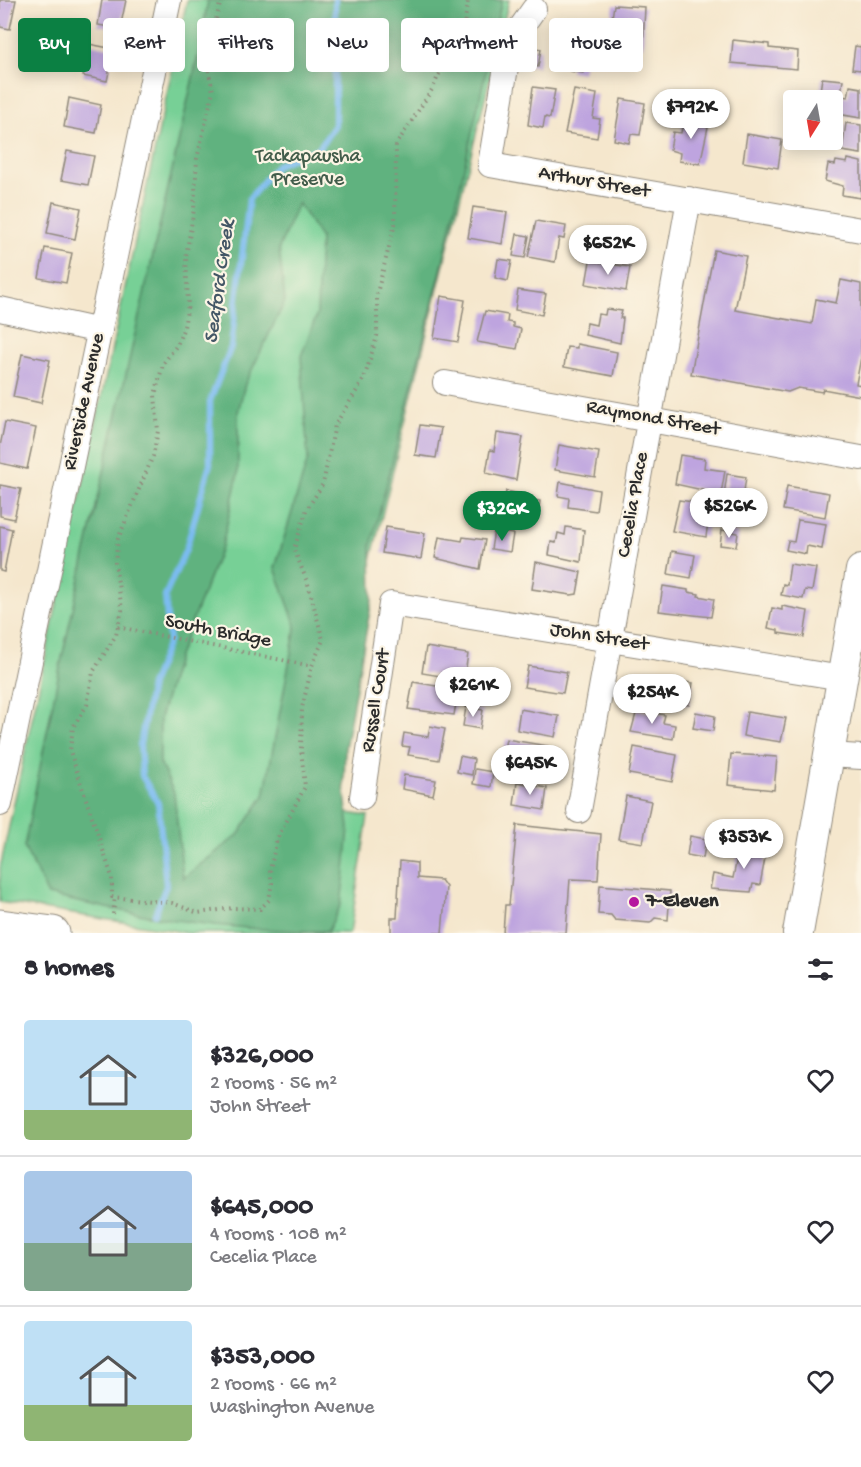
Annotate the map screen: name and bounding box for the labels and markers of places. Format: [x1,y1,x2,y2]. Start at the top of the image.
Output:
pin: $792K [649,89,733,140]
pin: $652K [566,225,650,276]
pin: $526K [687,488,771,539]
pin: $326K [460,491,544,542]
pin: $261K [431,667,515,718]
pin: $254K [610,674,694,725]
pin: $645K [488,745,572,796]
pin: $353K [702,819,786,870]
place label: 7-Eleven [645,891,719,914]
marker: 7-Eleven [627,895,641,909]

